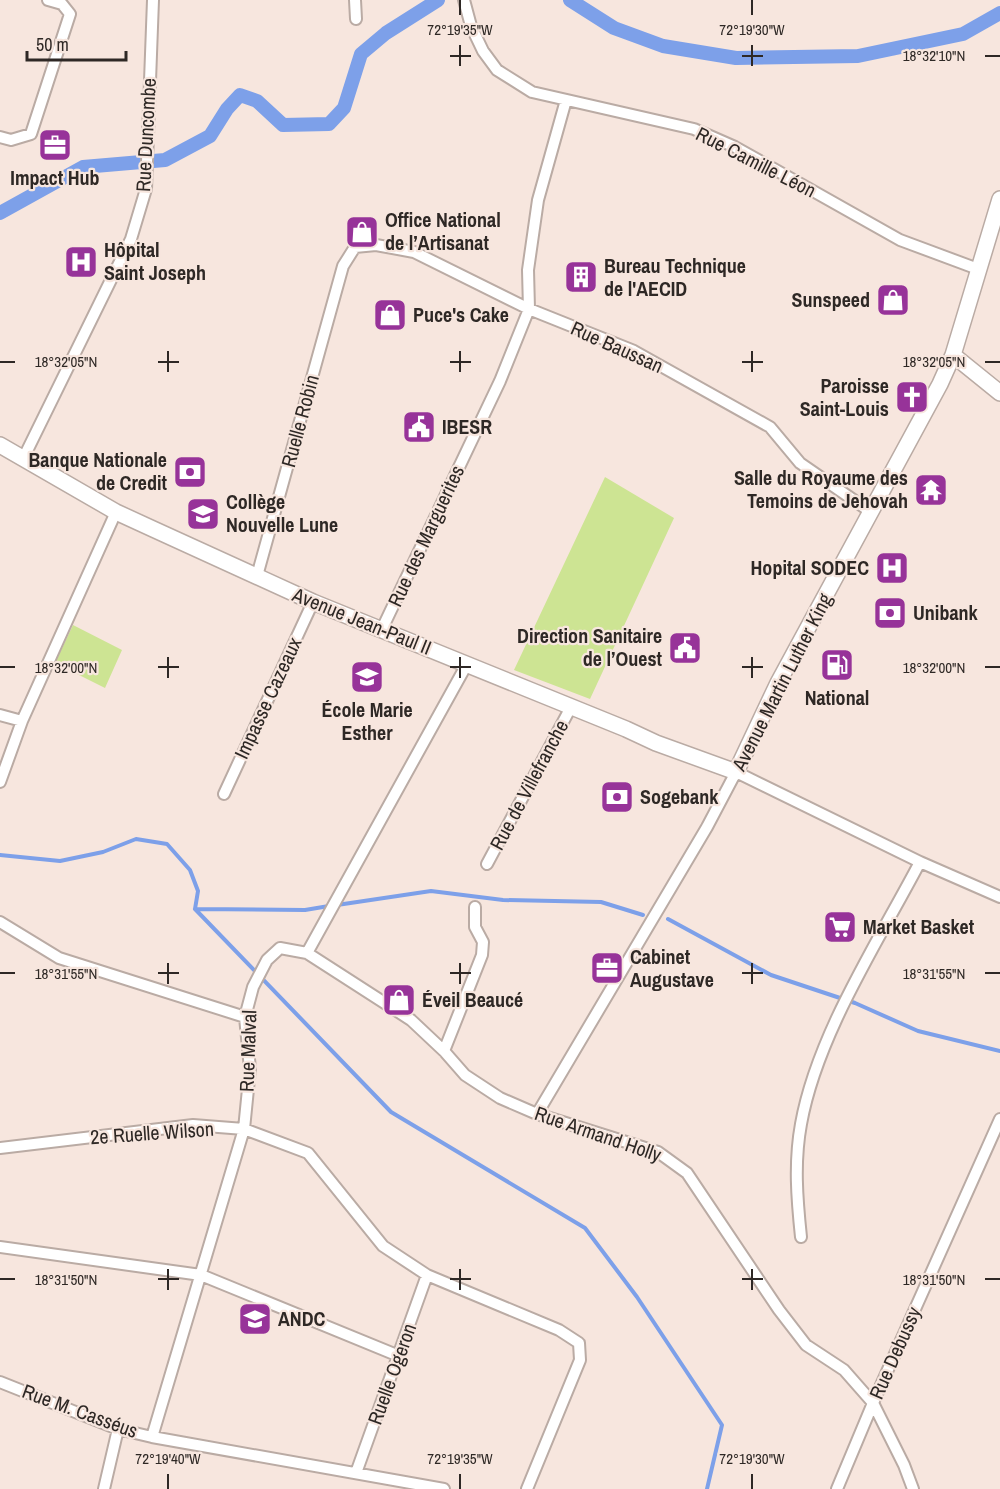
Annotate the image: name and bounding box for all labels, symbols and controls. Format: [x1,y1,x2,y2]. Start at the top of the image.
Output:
text: 72°19'35"W [427,19,493,40]
text: 72°19'30"W [719,19,785,40]
scale bar [27,24,126,62]
text: 50 m [36,32,69,57]
text: 18°32'10"N [903,45,965,66]
street label: Rue Duncombe [129,77,162,193]
street label: Rue Camille Léon [692,120,821,203]
office icon: Impact Hub [37,127,73,163]
place label: Impact Hub [10,164,100,191]
place label: Office National de l’Artisanat [385,206,501,256]
shop icon: Office National de l’Artisanat [344,214,380,250]
place label: Hôpital Saint Joseph [104,236,206,286]
hospital icon: Hôpital Saint Joseph [63,244,99,280]
place label: Bureau Technique de l'AECID [604,252,746,302]
building icon: Bureau Technique de l'AECID [563,259,599,295]
shop icon: Sunspeed [875,282,911,318]
place label: Sunspeed [792,286,870,313]
shop icon: Puce's Cake [372,297,408,333]
place label: Puce's Cake [413,301,509,328]
street label: Rue Baussan [567,314,668,379]
text: 18°32'05"N [35,351,97,372]
text: 18°32'05"N [903,351,965,372]
street label: Ruelle Robin [274,372,325,470]
place label: Paroisse Saint-Louis [800,372,889,422]
church icon: Paroisse Saint-Louis [894,379,930,415]
public building icon: IBESR [401,409,437,445]
place label: IBESR [442,413,492,440]
place label: Banque Nationale de Credit [28,446,168,496]
bank icon: Banque Nationale de Credit [172,454,208,490]
street label: Rue des Marguerites [381,461,470,611]
place label: Salle du Royaume des Temoins de Jehovah [734,464,908,514]
temple icon: Salle du Royaume des Temoins de Jehovah [913,472,949,508]
place label: Collège Nouvelle Lune [226,488,338,538]
school or university icon: Collège Nouvelle Lune [185,496,221,532]
hospital icon: Hopital SODEC [874,550,910,586]
place label: Hopital SODEC [751,554,869,581]
street label: Avenue Jean-Paul II [288,580,436,661]
street label: Avenue Martin Luther King [725,588,838,776]
bank icon: Unibank [872,595,908,631]
place label: Unibank [913,599,979,626]
place label: Direction Sanitaire de l’Ouest [517,622,663,672]
public building icon: Direction Sanitaire de l’Ouest [667,630,703,666]
street label: Impasse Cazeaux [228,632,308,763]
fuel station icon: National [819,647,855,683]
text: 18°32'00"N [35,657,97,678]
text: 18°32'00"N [903,657,965,678]
school or university icon: École Marie Esther [349,659,385,695]
place label: National [805,684,869,711]
place label: École Marie Esther [321,696,413,746]
street label: Rue de Villefranche [483,715,574,855]
bank icon: Sogebank [599,779,635,815]
place label: Sogebank [640,783,719,810]
supermarket icon: Market Basket [822,909,858,945]
place label: Market Basket [863,913,975,940]
place label: Cabinet Augustave [630,943,714,993]
office icon: Cabinet Augustave [589,950,625,986]
text: 18°31'55"N [35,963,97,984]
text: 18°31'55"N [903,963,965,984]
shop icon: Éveil Beaucé [381,982,417,1018]
place label: Éveil Beaucé [422,986,523,1013]
street label: Rue Malval [233,1010,262,1092]
street label: Rue Armand Holly [531,1099,666,1168]
street label: 2e Ruelle Wilson [89,1115,215,1150]
text: 18°31'50"N [35,1269,97,1290]
text: 18°31'50"N [903,1269,965,1290]
school or university icon: ANDC [237,1301,273,1337]
street label: Rue Debussy [862,1302,927,1403]
place label: ANDC [278,1305,326,1332]
street label: Ruelle Ogeron [361,1320,422,1428]
street label: Rue M. Casséus [19,1377,142,1444]
text: 72°19'40"W [135,1448,201,1469]
text: 72°19'35"W [427,1448,493,1469]
text: 72°19'30"W [719,1448,785,1469]

